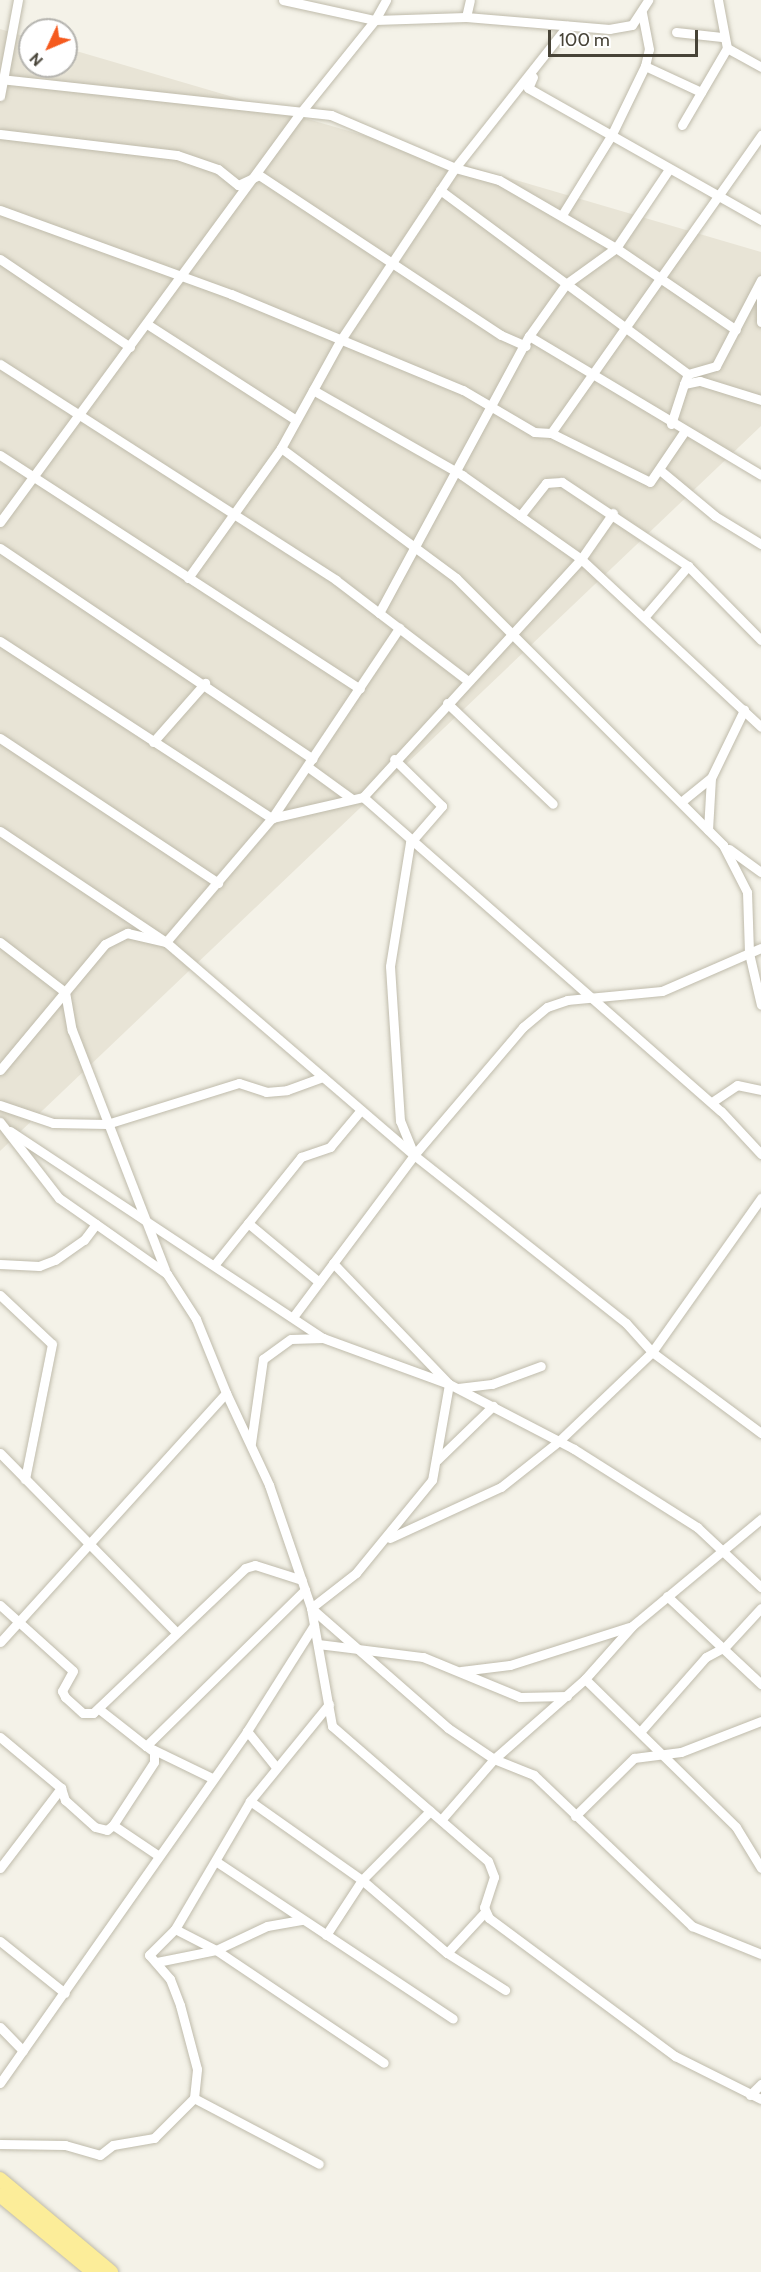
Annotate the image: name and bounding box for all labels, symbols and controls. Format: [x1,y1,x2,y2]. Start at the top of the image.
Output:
north arrow [18,18,78,78]
scale bar [551,18,701,56]
text: 100 m [559,29,610,51]
text: N [25,49,47,70]

